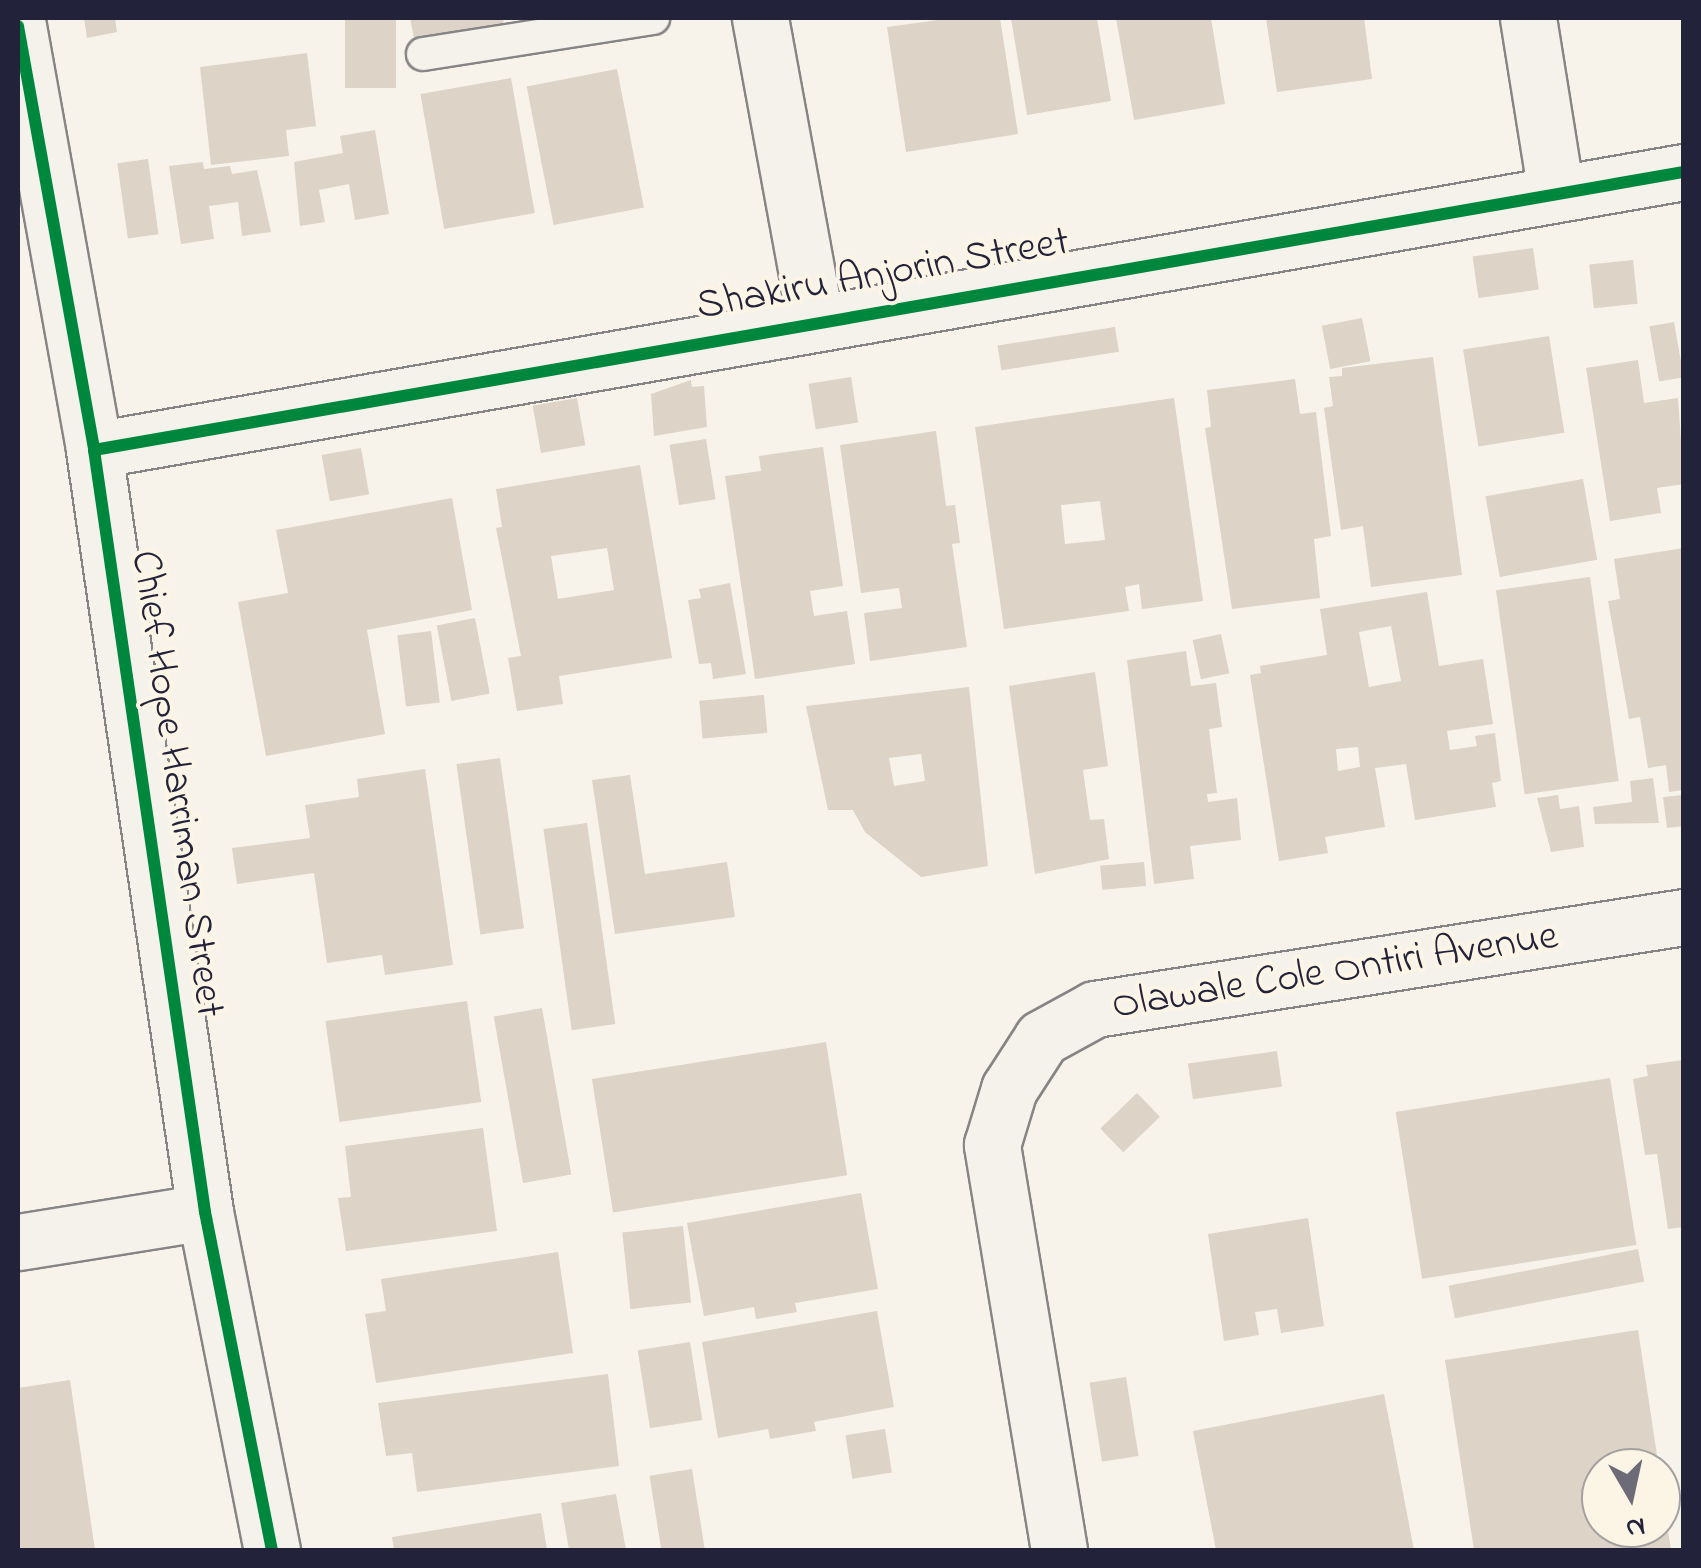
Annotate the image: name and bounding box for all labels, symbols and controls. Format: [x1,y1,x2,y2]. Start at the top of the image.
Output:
street label: Shakiru Anjorin Street [693,217,1073,333]
street label: Chief Hope Harriman Street [118,547,234,1021]
street label: Olawale Cole Ontiri Avenue [1109,912,1561,1032]
north arrow [1581,1448,1681,1548]
text: N [1623,1504,1648,1548]

